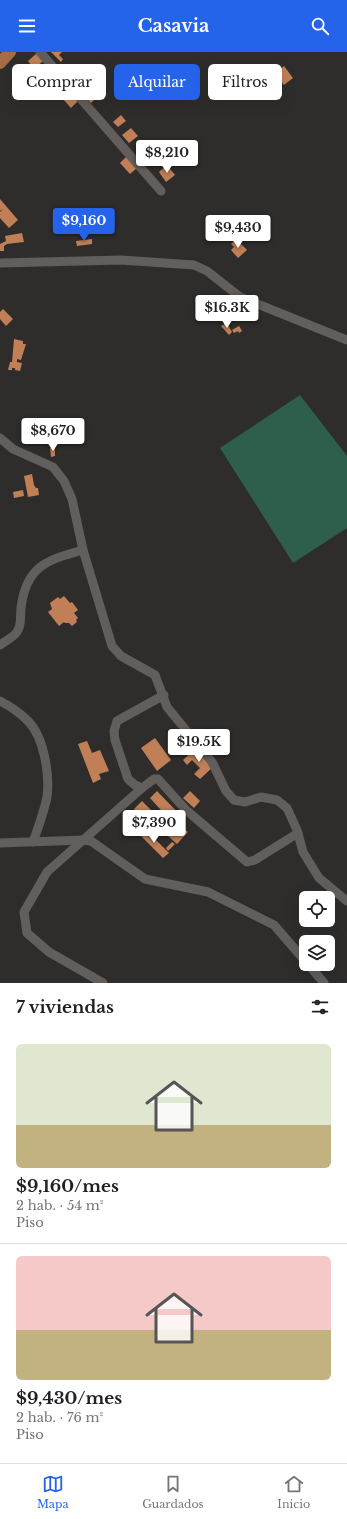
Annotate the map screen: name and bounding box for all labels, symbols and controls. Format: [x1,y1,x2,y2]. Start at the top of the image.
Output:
icon: menu [16,15,38,37]
text: Casavia [138,15,209,37]
icon: search [309,15,331,37]
chip: Comprar [12,64,106,100]
chip: Alquilar [114,64,200,100]
chip: Filtros [208,64,282,100]
pin: $8,210 [134,140,200,174]
text: $8,210 [145,144,189,161]
pin: $9,160 [51,208,117,242]
text: $9,160 [62,212,106,229]
pin: $9,430 [205,215,271,249]
text: $9,430 [215,219,261,236]
pin: $16.3K [194,295,260,329]
text: $16.3K [204,299,250,316]
pin: $8,670 [20,418,86,452]
text: $8,670 [30,422,76,439]
pin: $19.5K [166,729,232,763]
text: $19.5K [177,733,221,750]
pin: $7,390 [121,810,187,844]
text: $7,390 [132,814,176,831]
map controls [299,891,335,971]
button: locate [299,891,335,927]
button: layers [299,935,335,971]
icon: filters [309,996,331,1018]
text: 7 viviendas [16,997,114,1018]
icon: home [138,1070,210,1142]
text: $9,160/mes [16,1176,119,1197]
text: 2 hab. · 54 m² [16,1197,103,1214]
text: Piso [16,1214,44,1231]
icon: home [138,1282,210,1354]
text: $9,430/mes [16,1388,122,1409]
text: 2 hab. · 76 m² [16,1409,103,1426]
text: Piso [16,1426,44,1443]
tab: Mapa [37,1473,69,1511]
tab: Guardados [142,1473,204,1511]
tab: Inicio [277,1473,310,1511]

